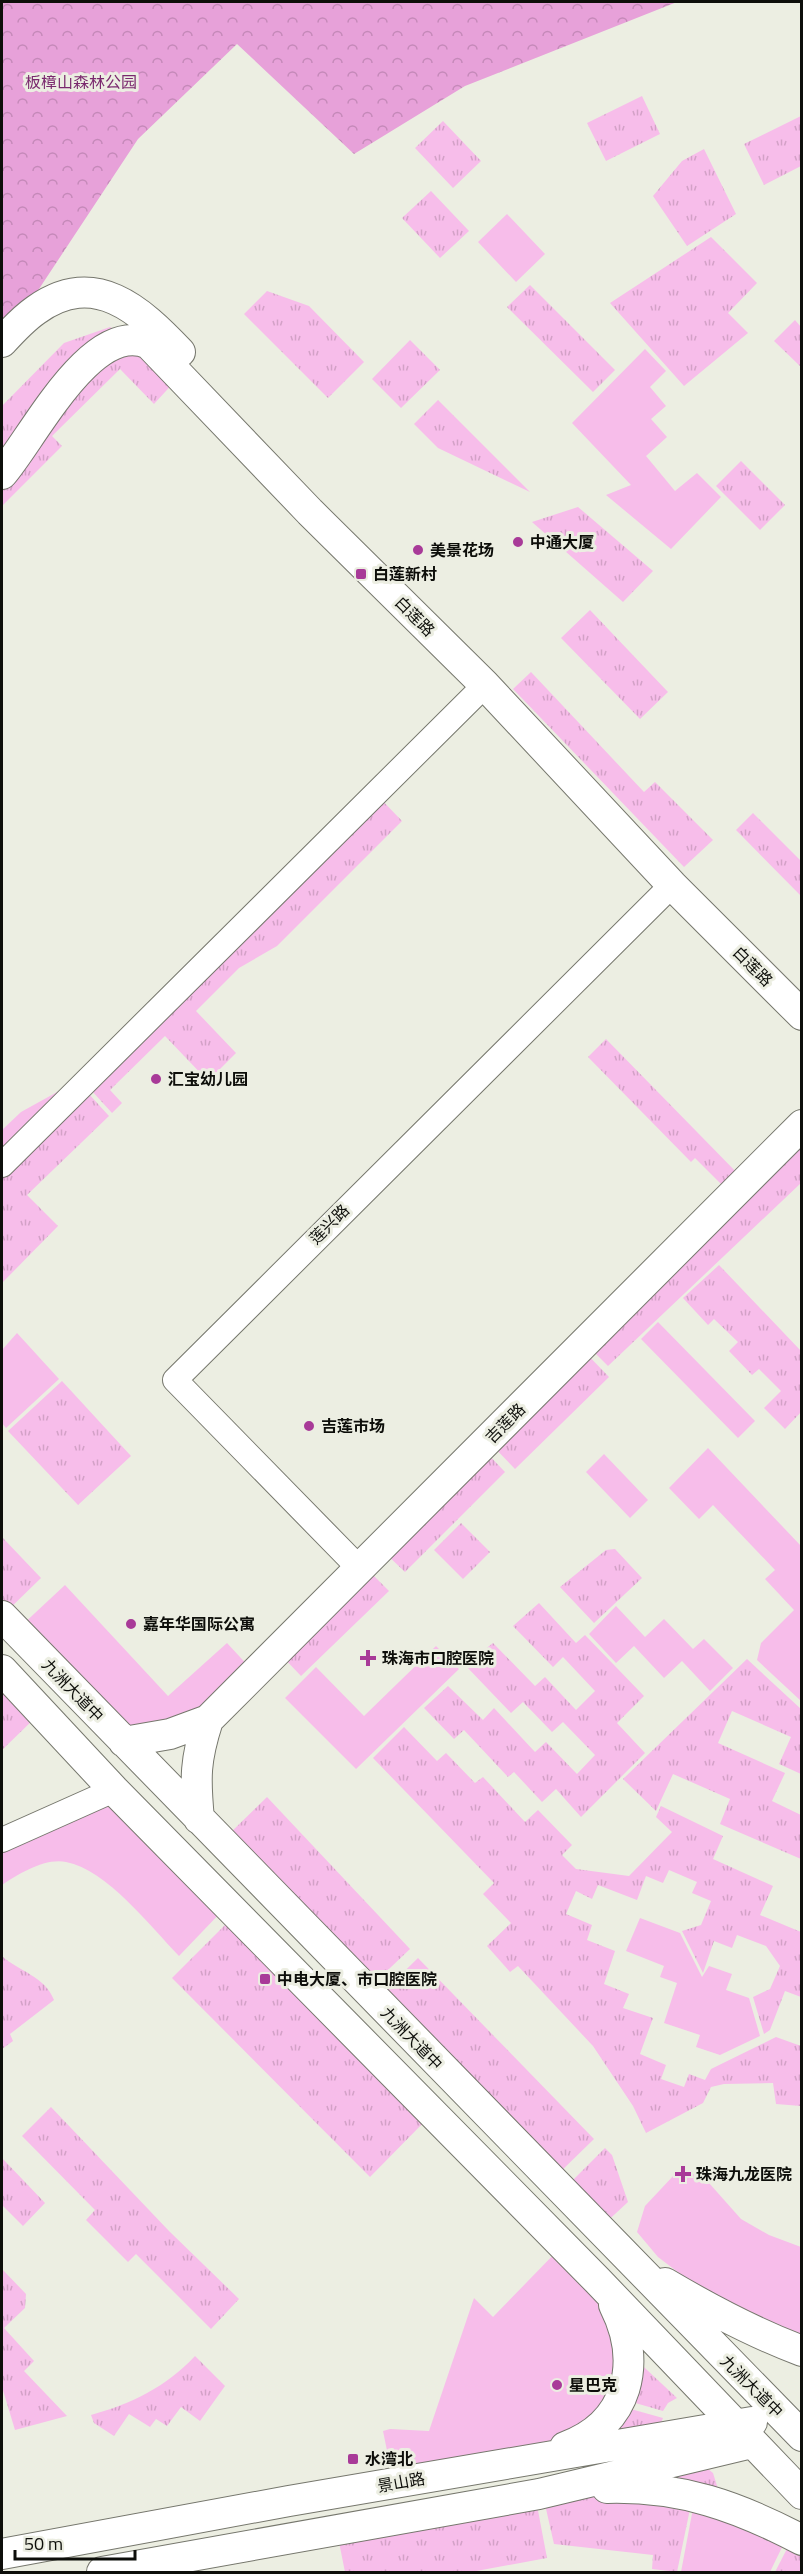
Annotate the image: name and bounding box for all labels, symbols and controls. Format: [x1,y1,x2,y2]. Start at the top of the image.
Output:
park label: 板樟山森林公园 [25,70,137,94]
place label: 中通大厦 [530,530,594,554]
marker: 中通大厦 [511,535,525,549]
place label: 美景花场 [430,538,494,562]
marker: 美景花场 [411,543,425,557]
place label: 白莲新村 [373,562,437,586]
marker: 白莲新村 [354,567,368,581]
street label: 白莲路 [390,591,440,641]
street label: 白莲路 [728,941,778,991]
place label: 汇宝幼儿园 [168,1067,248,1091]
marker: 汇宝幼儿园 [149,1072,163,1086]
street label: 莲兴路 [304,1199,354,1249]
street label: 吉莲路 [480,1398,530,1448]
place label: 吉莲市场 [321,1414,385,1438]
marker: 吉莲市场 [302,1419,316,1433]
place label: 嘉年华国际公寓 [143,1612,255,1636]
marker: 嘉年华国际公寓 [124,1617,138,1631]
place label: 珠海市口腔医院 [382,1646,494,1670]
marker: 珠海市口腔医院 [359,1649,377,1667]
street label: 九洲大道中 [37,1653,109,1727]
place label: 中电大厦、市口腔医院 [277,1967,437,1991]
marker: 中电大厦、市口腔医院 [258,1972,272,1986]
street label: 九洲大道中 [376,2001,448,2075]
place label: 珠海九龙医院 [696,2162,792,2186]
marker: 珠海九龙医院 [674,2165,692,2183]
street label: 九洲大道中 [715,2349,789,2423]
place label: 星巴克 [569,2373,617,2397]
marker: 星巴克 [550,2378,564,2392]
place label: 水湾北 [365,2447,413,2471]
marker: 水湾北 [346,2452,360,2466]
street label: 景山路 [375,2466,427,2498]
scale bar [15,2523,135,2561]
text: 50 m [24,2530,63,2557]

